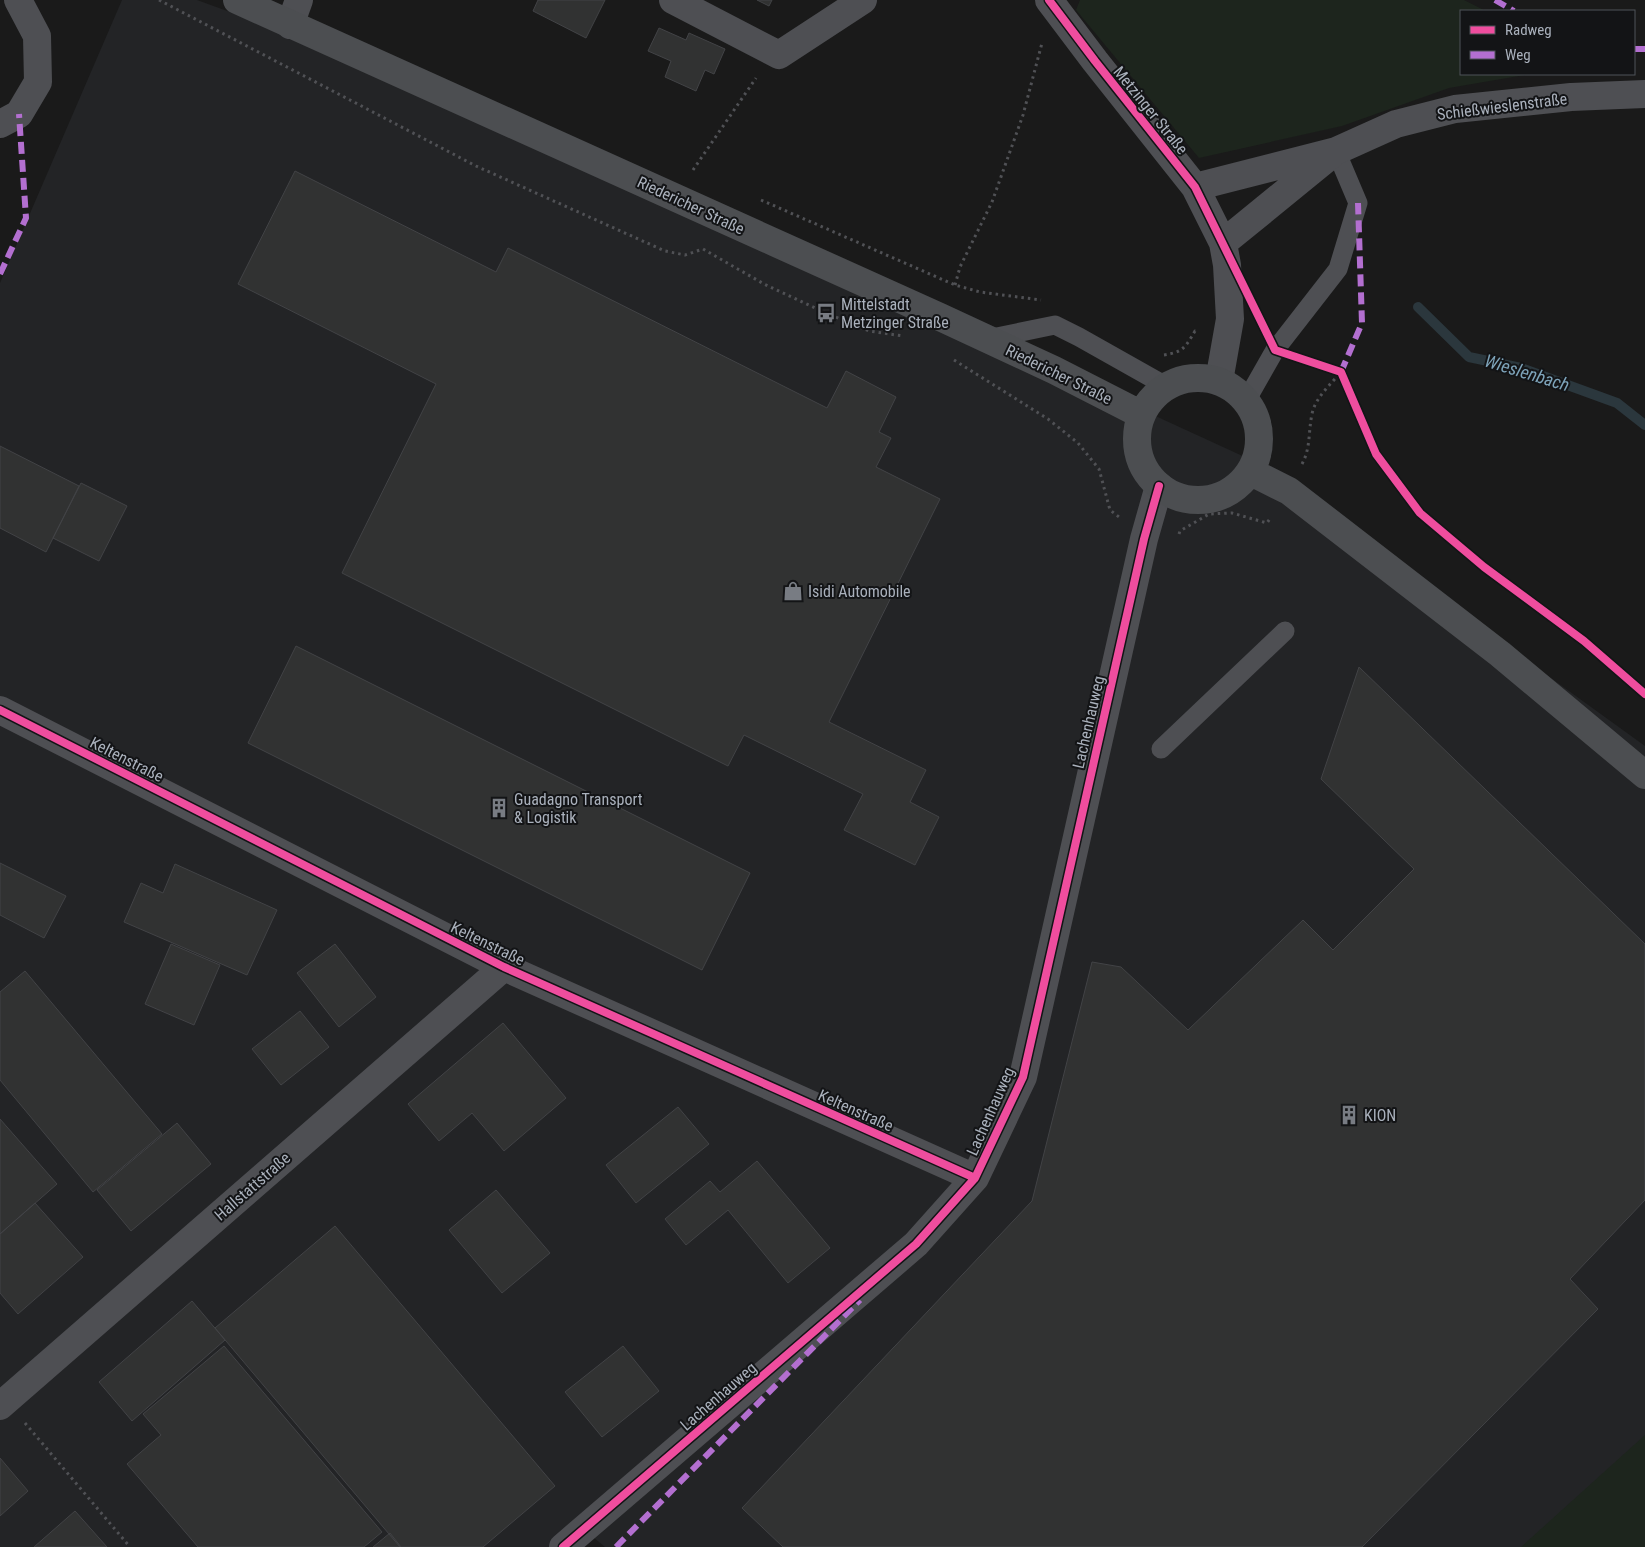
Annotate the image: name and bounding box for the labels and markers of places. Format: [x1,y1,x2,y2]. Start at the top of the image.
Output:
place label: Mittelstadt Metzinger Straße [841,295,949,332]
bus stop icon: Mittelstadt Metzinger Straße [815,302,837,324]
shop icon: Isidi Automobile [782,580,804,602]
place label: Isidi Automobile [808,582,911,601]
place label: Guadagno Transport & Logistik [514,790,643,827]
building icon: Guadagno Transport & Logistik [488,797,510,819]
building icon: KION [1338,1104,1360,1126]
place label: KION [1364,1106,1396,1125]

